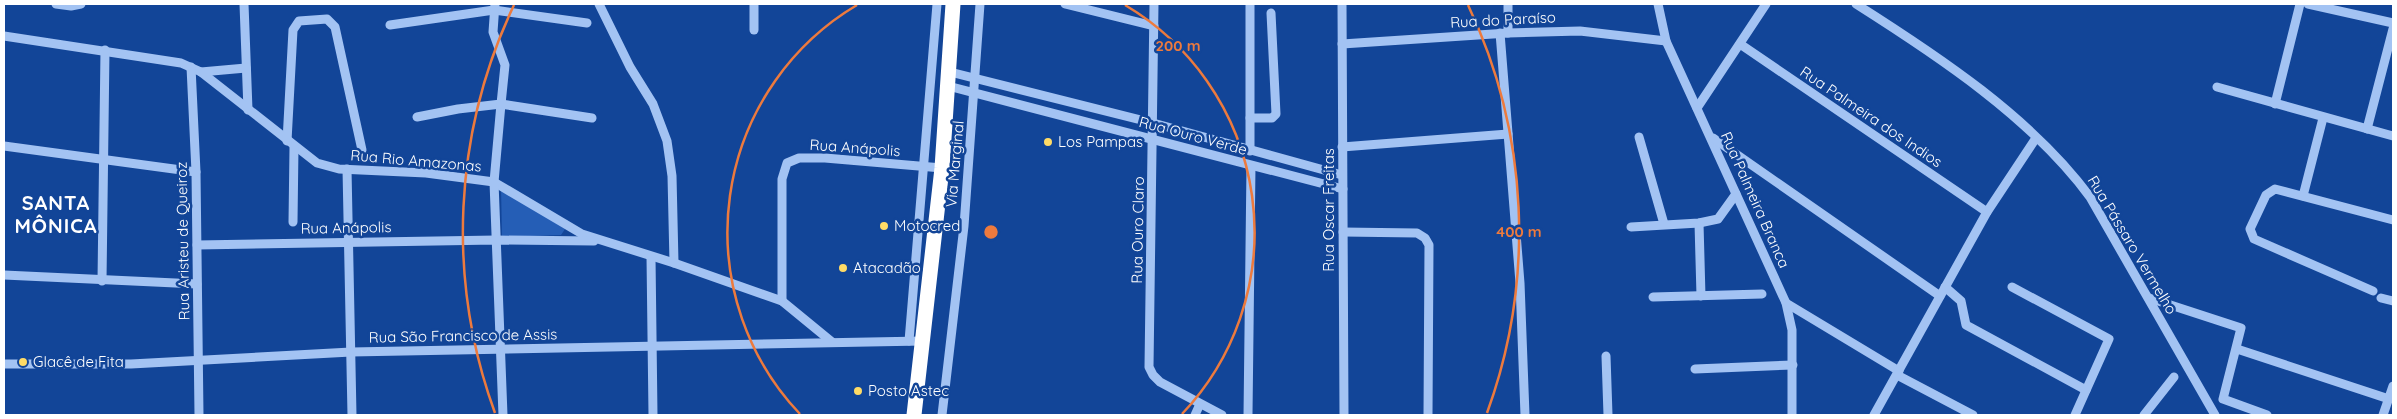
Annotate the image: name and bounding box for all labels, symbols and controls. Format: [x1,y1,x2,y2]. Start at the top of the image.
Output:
street label: Rua do Paraíso [1450,7,1556,32]
text: 200 m [1156,36,1201,55]
street label: Rua Palmeira dos Indios [1797,62,1946,171]
street label: Rua Ouro Verde [1137,112,1249,159]
street label: Via Marginal [941,120,968,208]
street label: Rua Palmeira Branca [1717,129,1794,271]
place label: Los Pampas [1058,132,1143,151]
street label: Rua Anápolis [809,135,901,160]
marker: Los Pampas [1042,136,1054,148]
street label: Rua Rio Amazonas [350,145,482,176]
street label: Rua Oscar Freitas [1319,148,1338,272]
street label: Rua Aristeu de Queiroz [172,162,193,320]
street label: Rua Pássaro Vermelho [2083,172,2181,318]
street label: Rua Ouro Claro [1127,176,1148,284]
district label: SANTA MÔNICA [14,190,98,238]
place label: Motocred [894,216,960,235]
street label: Rua Anápolis [300,217,392,238]
marker: Motocred [878,220,890,232]
text: 400 m [1496,222,1542,241]
centre of rings [982,223,1000,241]
place label: Atacadão [853,258,921,277]
marker: Atacadão [837,262,849,274]
street label: Rua São Francisco de Assis [369,324,557,347]
place label: Glacê de Fita [33,352,124,371]
marker: Glacê de Fita [17,356,29,368]
place label: Posto Astec [868,381,949,400]
marker: Posto Astec [852,385,864,397]

